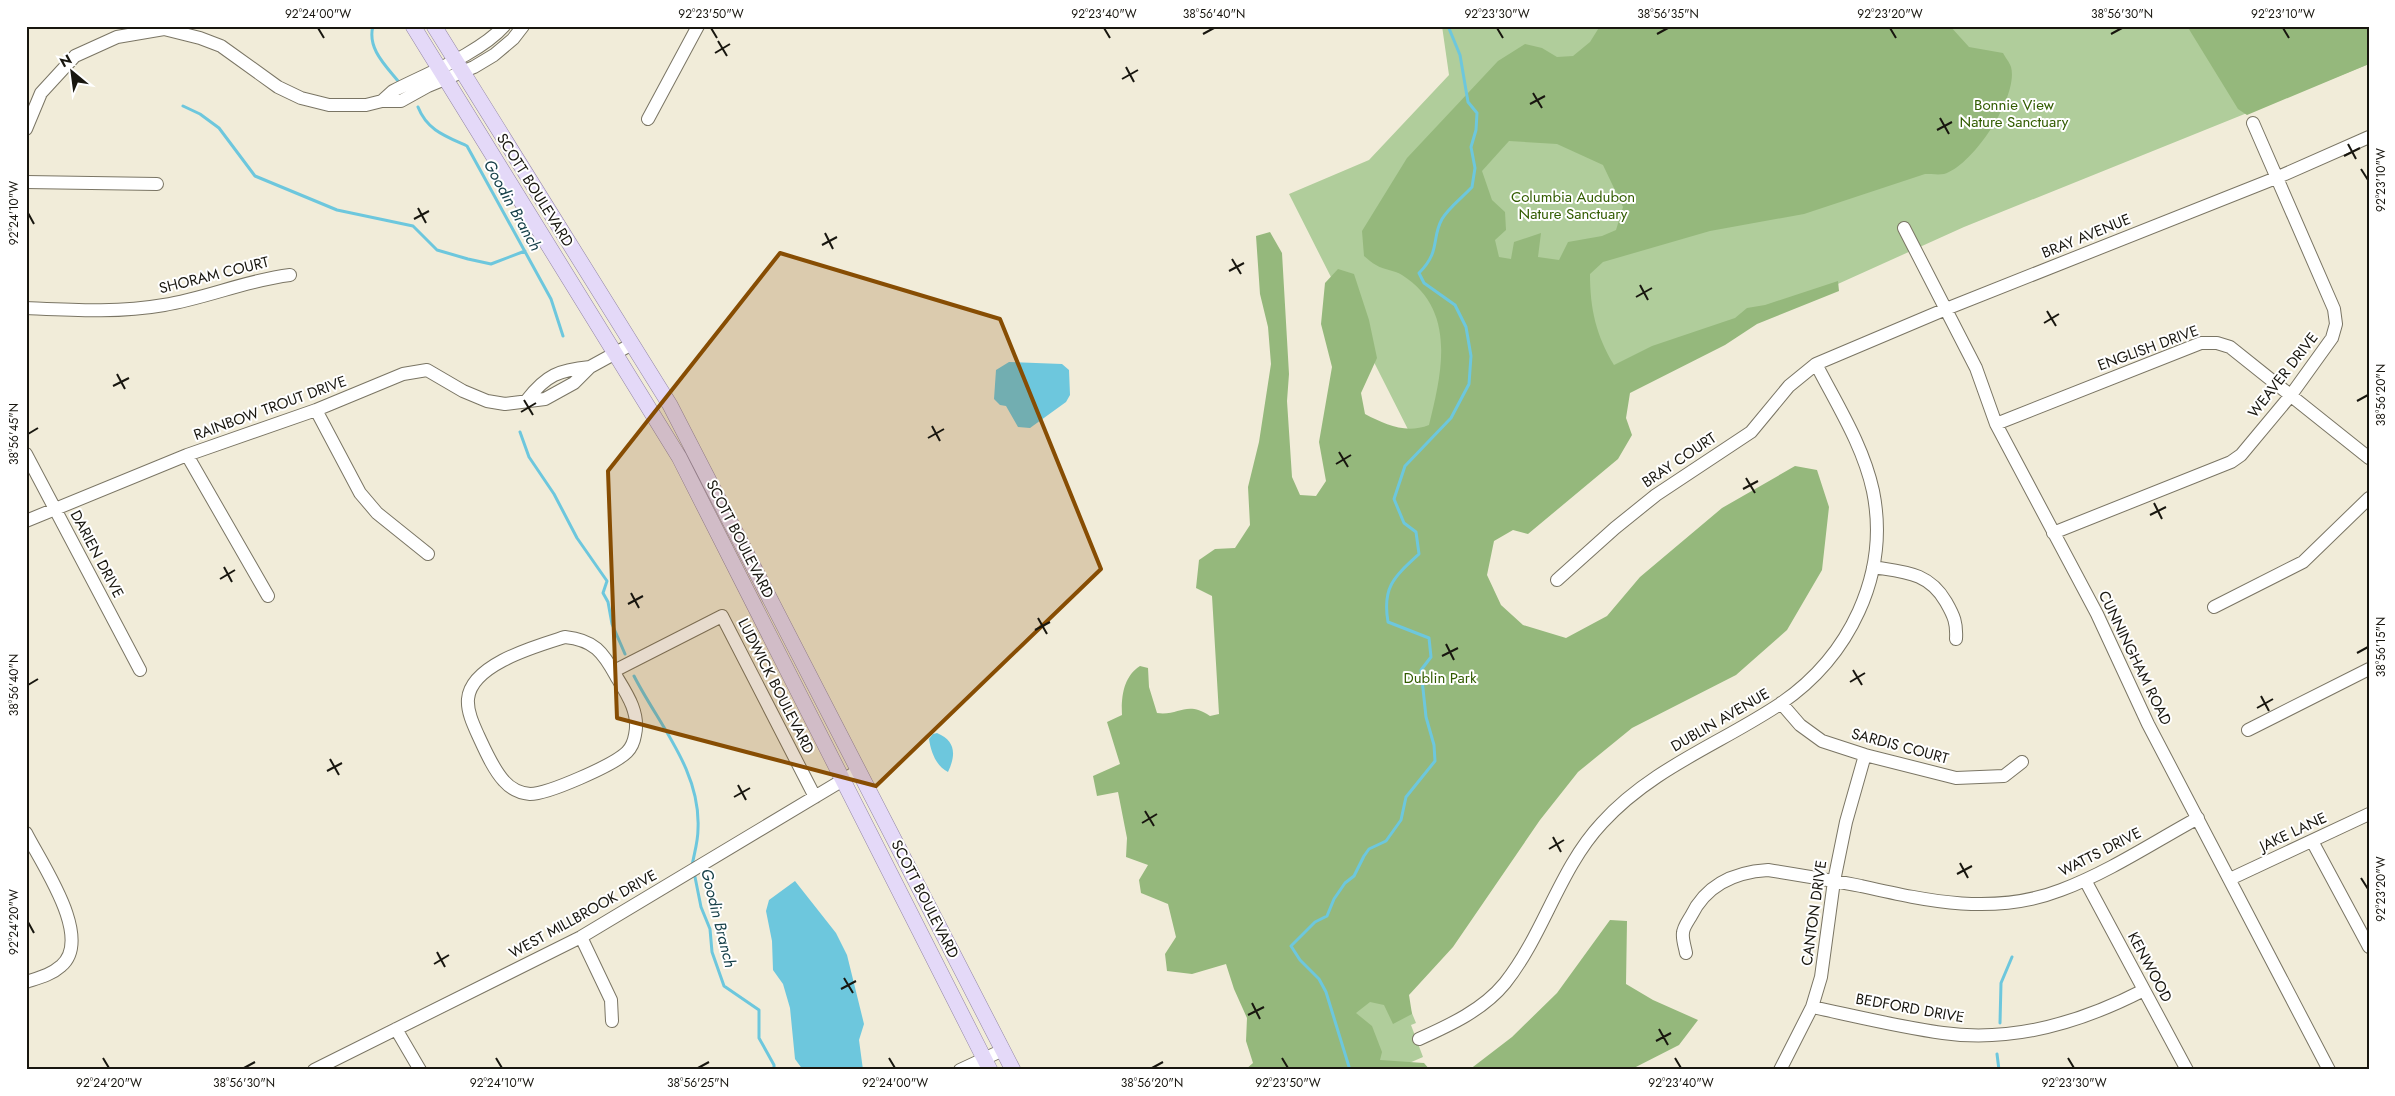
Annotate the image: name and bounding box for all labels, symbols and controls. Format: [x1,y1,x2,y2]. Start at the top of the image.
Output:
text: 92°24'00"W [285,5,351,23]
text: 92°23'50"W [678,5,744,23]
text: 92°23'40"W [1071,5,1137,23]
text: 38°56'40"N [1183,5,1245,23]
text: 92°23'30"W [1464,5,1530,23]
text: 38°56'35"N [1637,5,1699,23]
text: 92°23'20"W [1857,5,1923,23]
text: 38°56'30"N [2091,5,2153,23]
text: 92°23'10"W [2251,5,2315,23]
north arrow [48,48,98,98]
text: N [56,49,75,72]
park label: Bonnie View Nature Sanctuary [1960,94,2069,133]
street label: SCOTT BOULEVARD [491,129,579,251]
text: 92°23'10"W [2372,148,2390,212]
water label: Goodin Branch [478,155,547,255]
text: 92°24'10"W [5,181,23,245]
park label: Columbia Audubon Nature Sanctuary [1511,186,1635,225]
street label: BRAY AVENUE [2038,208,2134,264]
street label: SHORAM COURT [157,251,271,299]
street label: ENGLISH DRIVE [2095,320,2201,376]
street label: WEAVER DRIVE [2243,328,2323,422]
text: 38°56'20"N [2372,364,2390,426]
street label: RAINBOW TROUT DRIVE [190,370,350,446]
text: 38°56'45"N [5,403,23,465]
street label: BRAY COURT [1637,427,1721,493]
street label: SCOTT BOULEVARD [701,476,779,602]
street label: DARIEN DRIVE [65,506,129,602]
street label: CUNNINGHAM ROAD [2093,587,2177,729]
street label: LUDWICK BOULEVARD [732,615,820,757]
text: 38°56'15"N [2372,617,2390,677]
text: 38°56'40"N [5,654,23,716]
park label: Dublin Park [1403,667,1477,689]
street label: DUBLIN AVENUE [1667,683,1773,757]
street label: SARDIS COURT [1849,722,1951,770]
street label: JAKE LANE [2254,807,2330,858]
street label: WATTS DRIVE [2055,822,2145,882]
street label: SCOTT BOULEVARD [886,836,964,962]
text: 92°23'20"W [2372,856,2390,922]
street label: CANTON DRIVE [1796,859,1832,967]
street label: WEST MILLBROOK DRIVE [505,864,661,964]
water label: Goodin Branch [695,866,742,970]
text: 92°24'20"W [5,889,23,955]
street label: KENWOOD [2122,928,2178,1006]
street label: BEDFORD DRIVE [1854,988,1966,1028]
text: 92°24'20"W [76,1074,142,1092]
text: 38°56'30"N [213,1074,275,1092]
text: 92°24'10"W [470,1074,534,1092]
text: 38°56'25"N [667,1074,729,1092]
text: 92°24'00"W [862,1074,928,1092]
text: 38°56'20"N [1121,1074,1183,1092]
text: 92°23'50"W [1255,1074,1321,1092]
text: 92°23'40"W [1648,1074,1714,1092]
text: 92°23'30"W [2041,1074,2107,1092]

